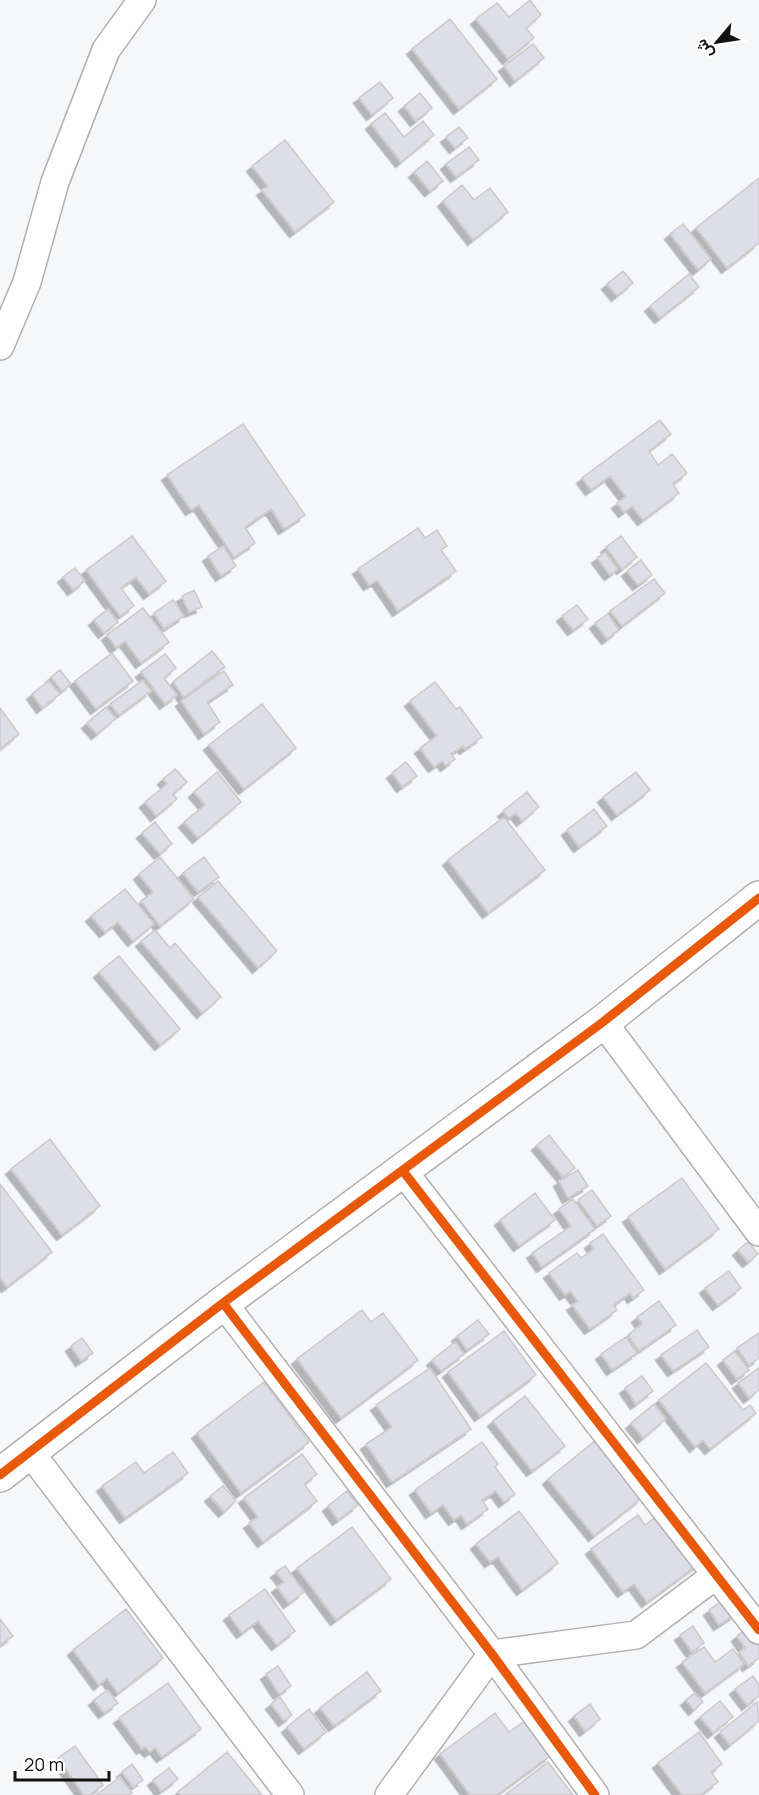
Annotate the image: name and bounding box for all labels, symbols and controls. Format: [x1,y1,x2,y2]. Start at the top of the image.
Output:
north arrow [687,12,747,72]
text: ش [690,36,718,63]
scale bar [15,1744,110,1782]
text: 20 m [24,1752,64,1776]

